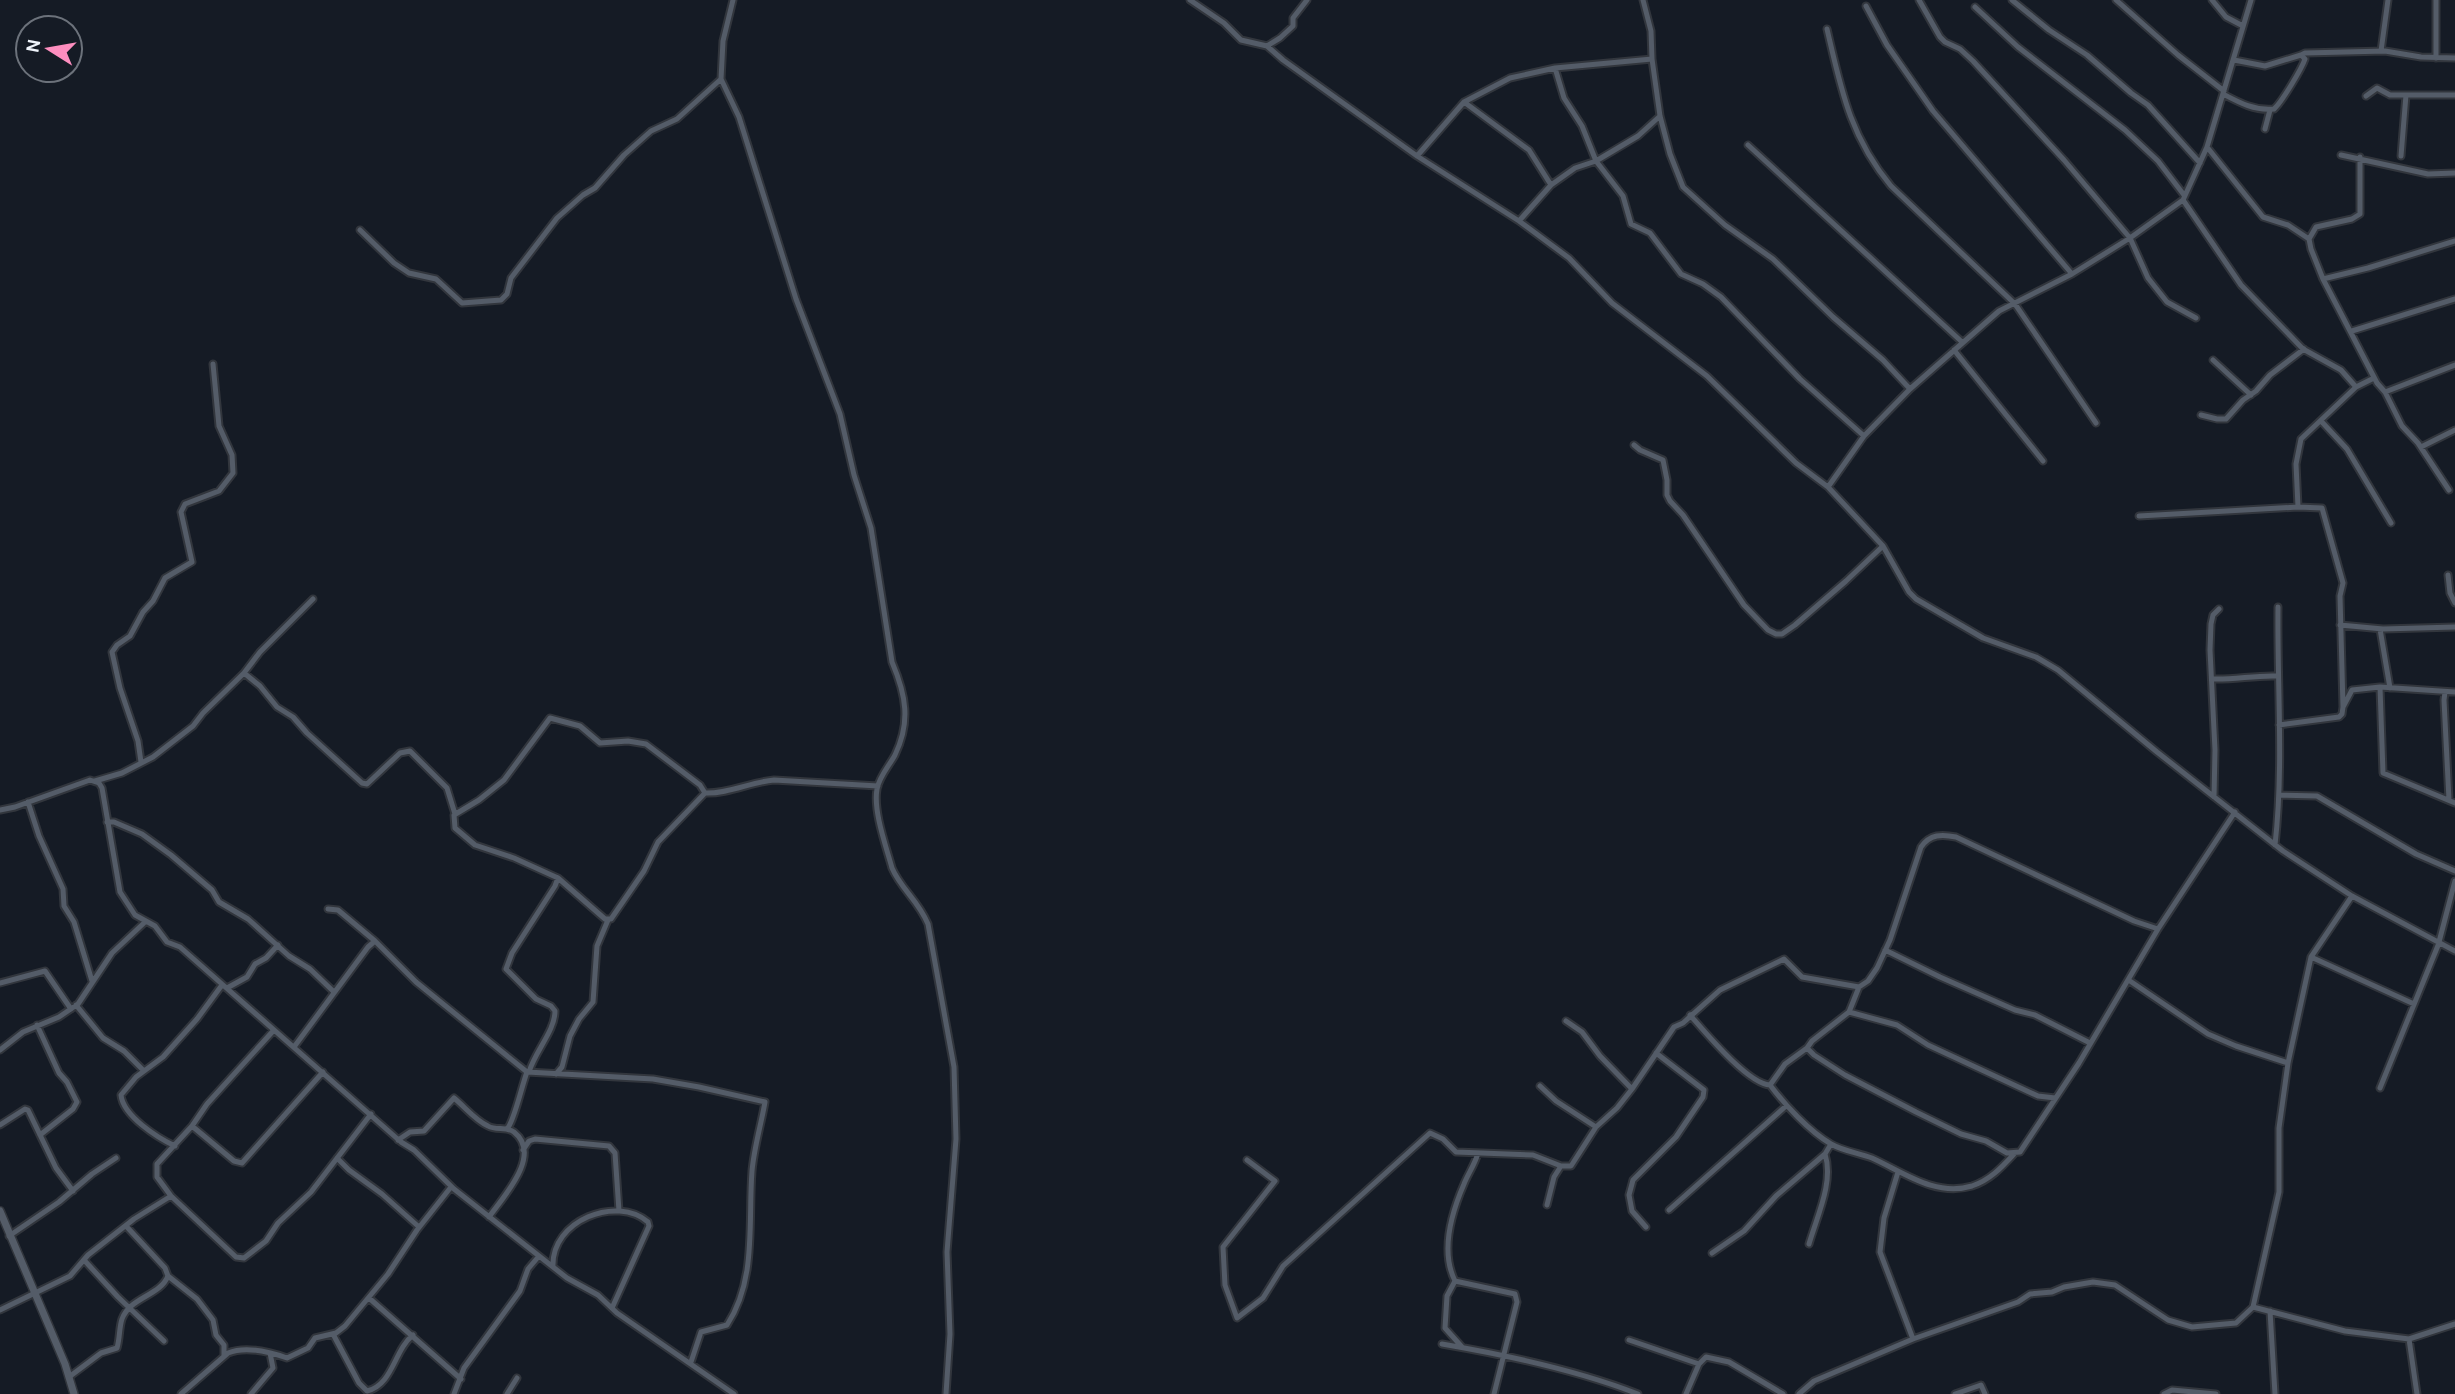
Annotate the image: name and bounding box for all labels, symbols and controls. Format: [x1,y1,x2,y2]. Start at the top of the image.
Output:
north arrow [14,14,84,84]
text: N [21,37,45,55]

